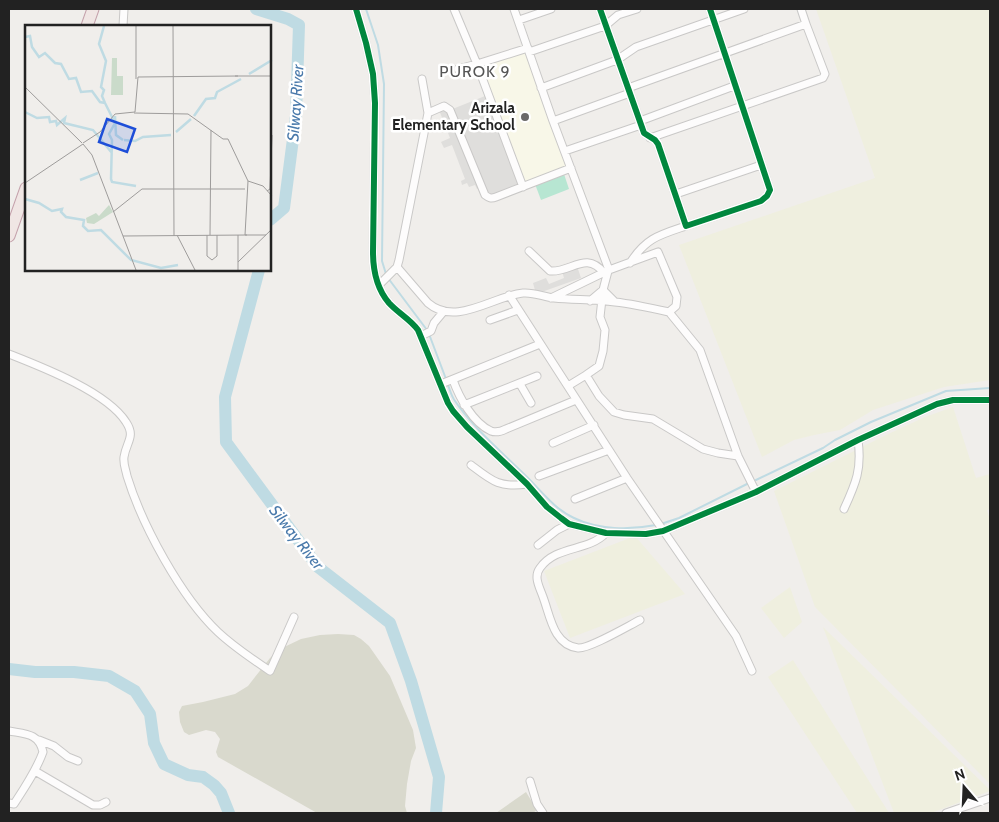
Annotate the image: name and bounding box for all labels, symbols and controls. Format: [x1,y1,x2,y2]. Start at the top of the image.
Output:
inset map [25,25,271,271]
district label: PUROK 9 [439,62,511,81]
water label: Silway River [283,63,308,142]
place label: Arizala Elementary School [392,99,516,134]
marker: Arizala Elementary School [519,111,531,123]
water label: Silway River [265,501,328,574]
north arrow [939,762,989,812]
text: N [952,765,967,785]

